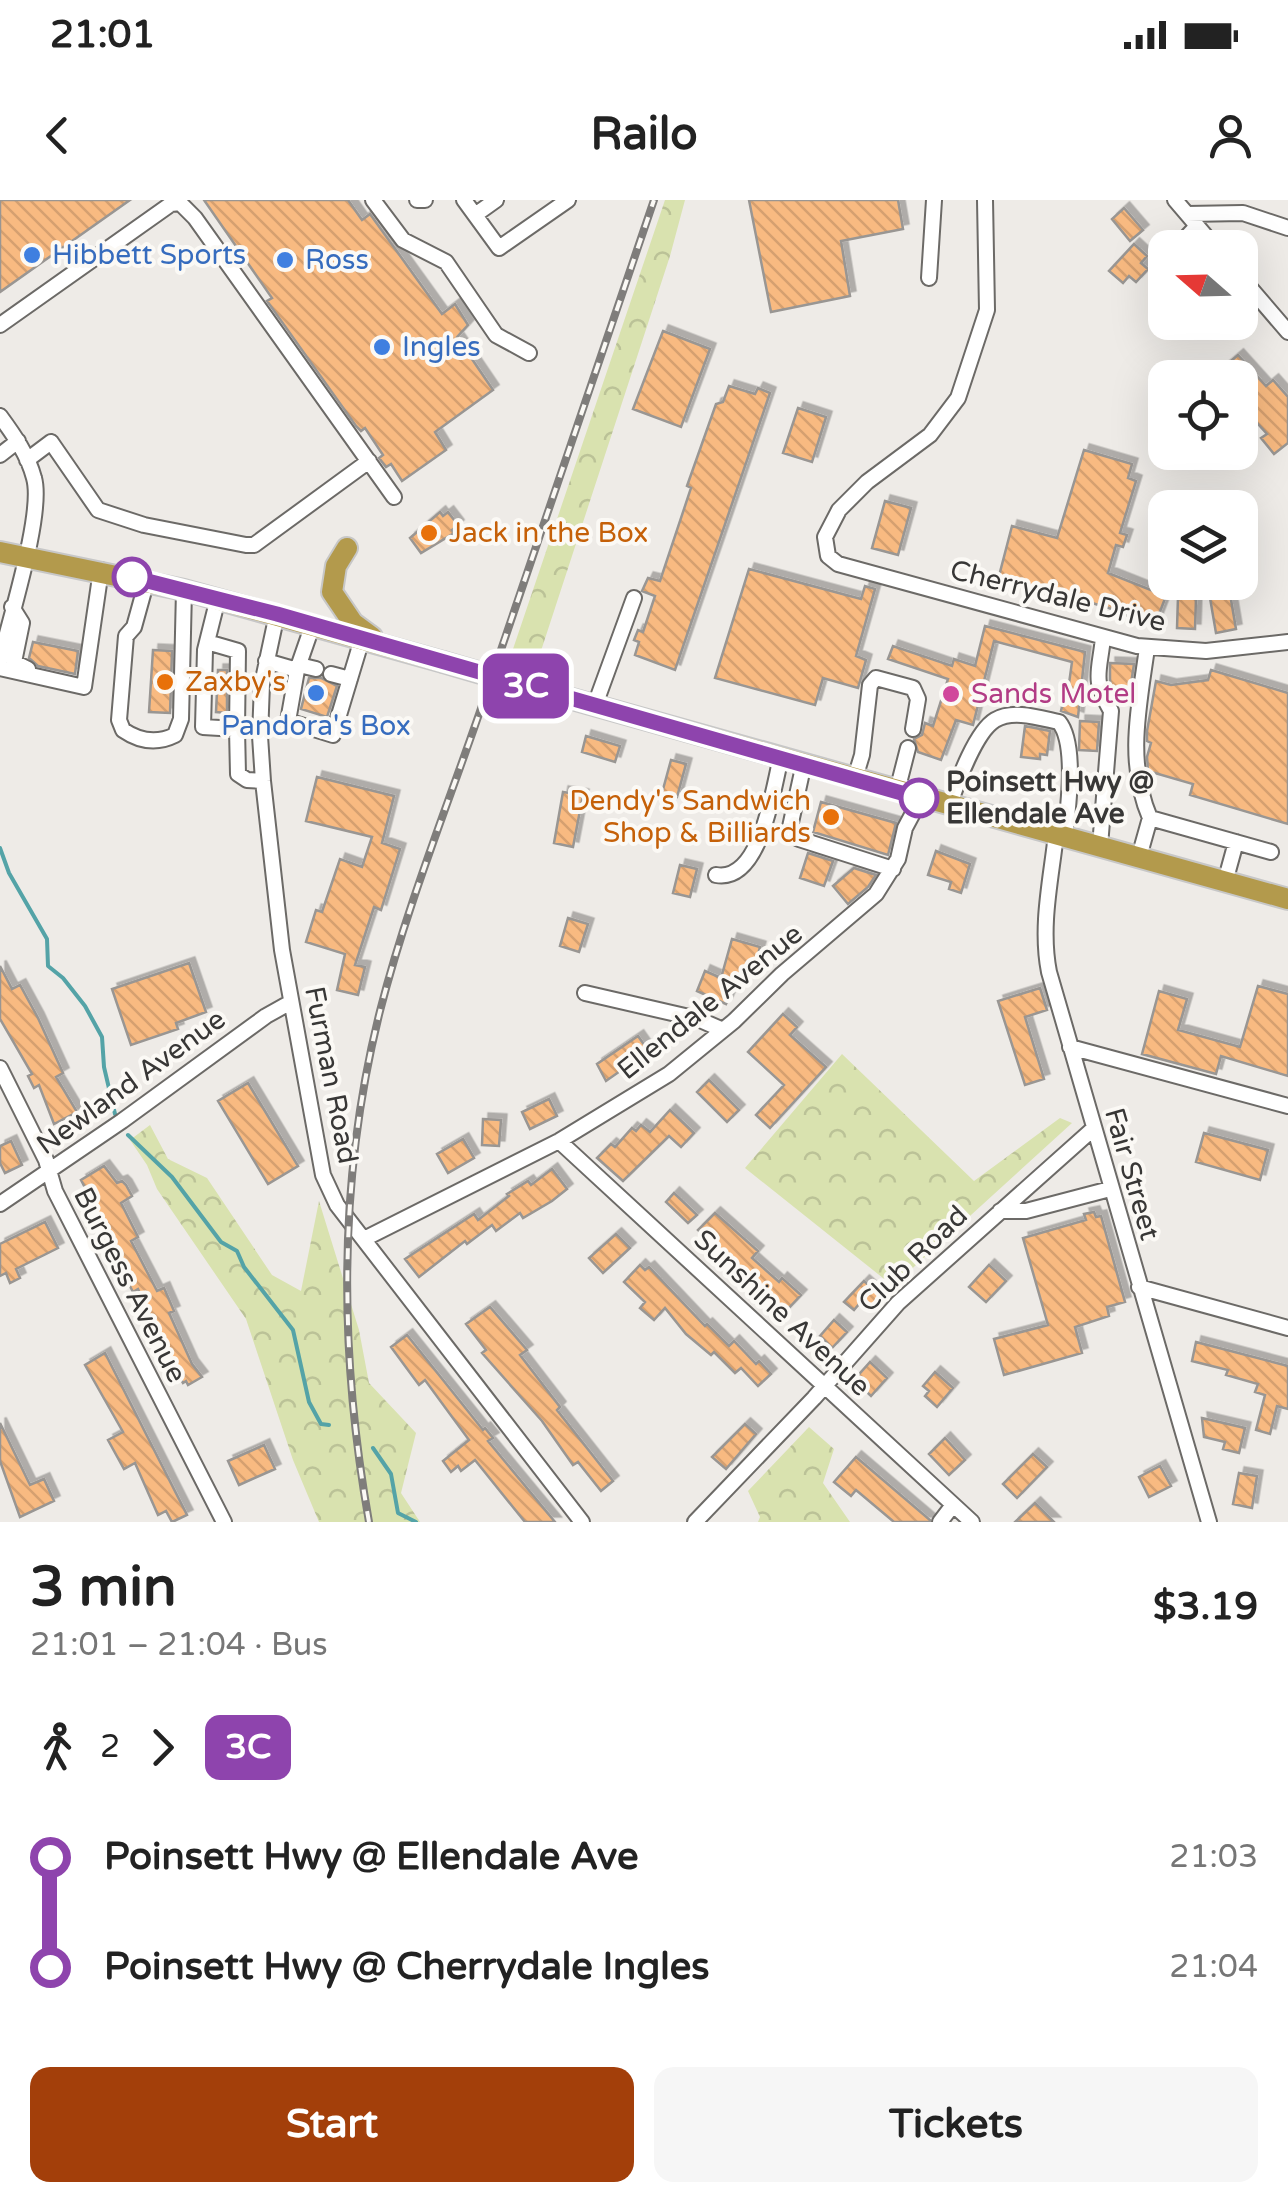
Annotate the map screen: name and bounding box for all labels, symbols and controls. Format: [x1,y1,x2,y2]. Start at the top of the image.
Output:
text: 21:01 [50,12,155,58]
icon: back [30,108,85,163]
text: Railo [590,108,698,162]
icon: person [1203,108,1258,163]
north arrow [1148,230,1258,340]
map controls [1148,230,1258,600]
place label: Hibbett Sports [52,238,246,272]
place label: Ross [305,243,369,277]
marker: Hibbett Sports [21,244,43,266]
marker: Ross [274,249,296,271]
place label: Ingles [402,330,481,364]
marker: Ingles [371,336,393,358]
button: locate [1148,360,1258,470]
button: layers [1148,490,1258,600]
place label: Jack in the Box [449,516,649,550]
marker: Jack in the Box [418,522,440,544]
street label: Cherrydale Drive [947,553,1169,639]
unlabelled marker [113,558,151,596]
line badge: 3C [481,654,571,718]
place label: Zaxby's [185,665,286,699]
text: 3C [503,665,549,707]
marker: Zaxby's [154,671,176,693]
place label: Sands Motel [971,677,1136,711]
marker: Pandora's Box [305,682,327,704]
marker: Sands Motel [940,683,962,705]
place label: Pandora's Box [221,709,411,743]
place label: Poinsett Hwy @ Ellendale Ave [946,765,1154,831]
marker: Poinsett Hwy @ Ellendale Ave [900,779,938,817]
place label: Dendy's Sandwich Shop & Billiards [569,784,811,850]
marker: Dendy's Sandwich Shop & Billiards [820,806,842,828]
street label: Ellendale Avenue [611,917,809,1087]
street label: Furman Road [297,983,365,1167]
street label: Newland Avenue [30,1002,232,1162]
street label: Fair Street [1097,1104,1167,1244]
street label: Burgess Avenue [66,1182,194,1388]
street label: Club Road [851,1199,975,1319]
street label: Sunshine Avenue [687,1222,877,1404]
text: 3 min [30,1555,177,1621]
text: $3.19 [1153,1584,1258,1630]
text: 21:01 – 21:04 · Bus [30,1626,328,1664]
icon: walk [30,1720,85,1775]
icon: forward [135,1720,190,1775]
text: 3C [225,1726,271,1768]
text: 2 [100,1728,120,1766]
text: Poinsett Hwy @ Ellendale Ave [104,1834,638,1880]
text: 21:03 [1169,1838,1258,1876]
text: Poinsett Hwy @ Cherrydale Ingles [104,1944,709,1990]
text: 21:04 [1169,1948,1258,1986]
button: Start [30,2067,634,2182]
button: Tickets [654,2067,1258,2182]

